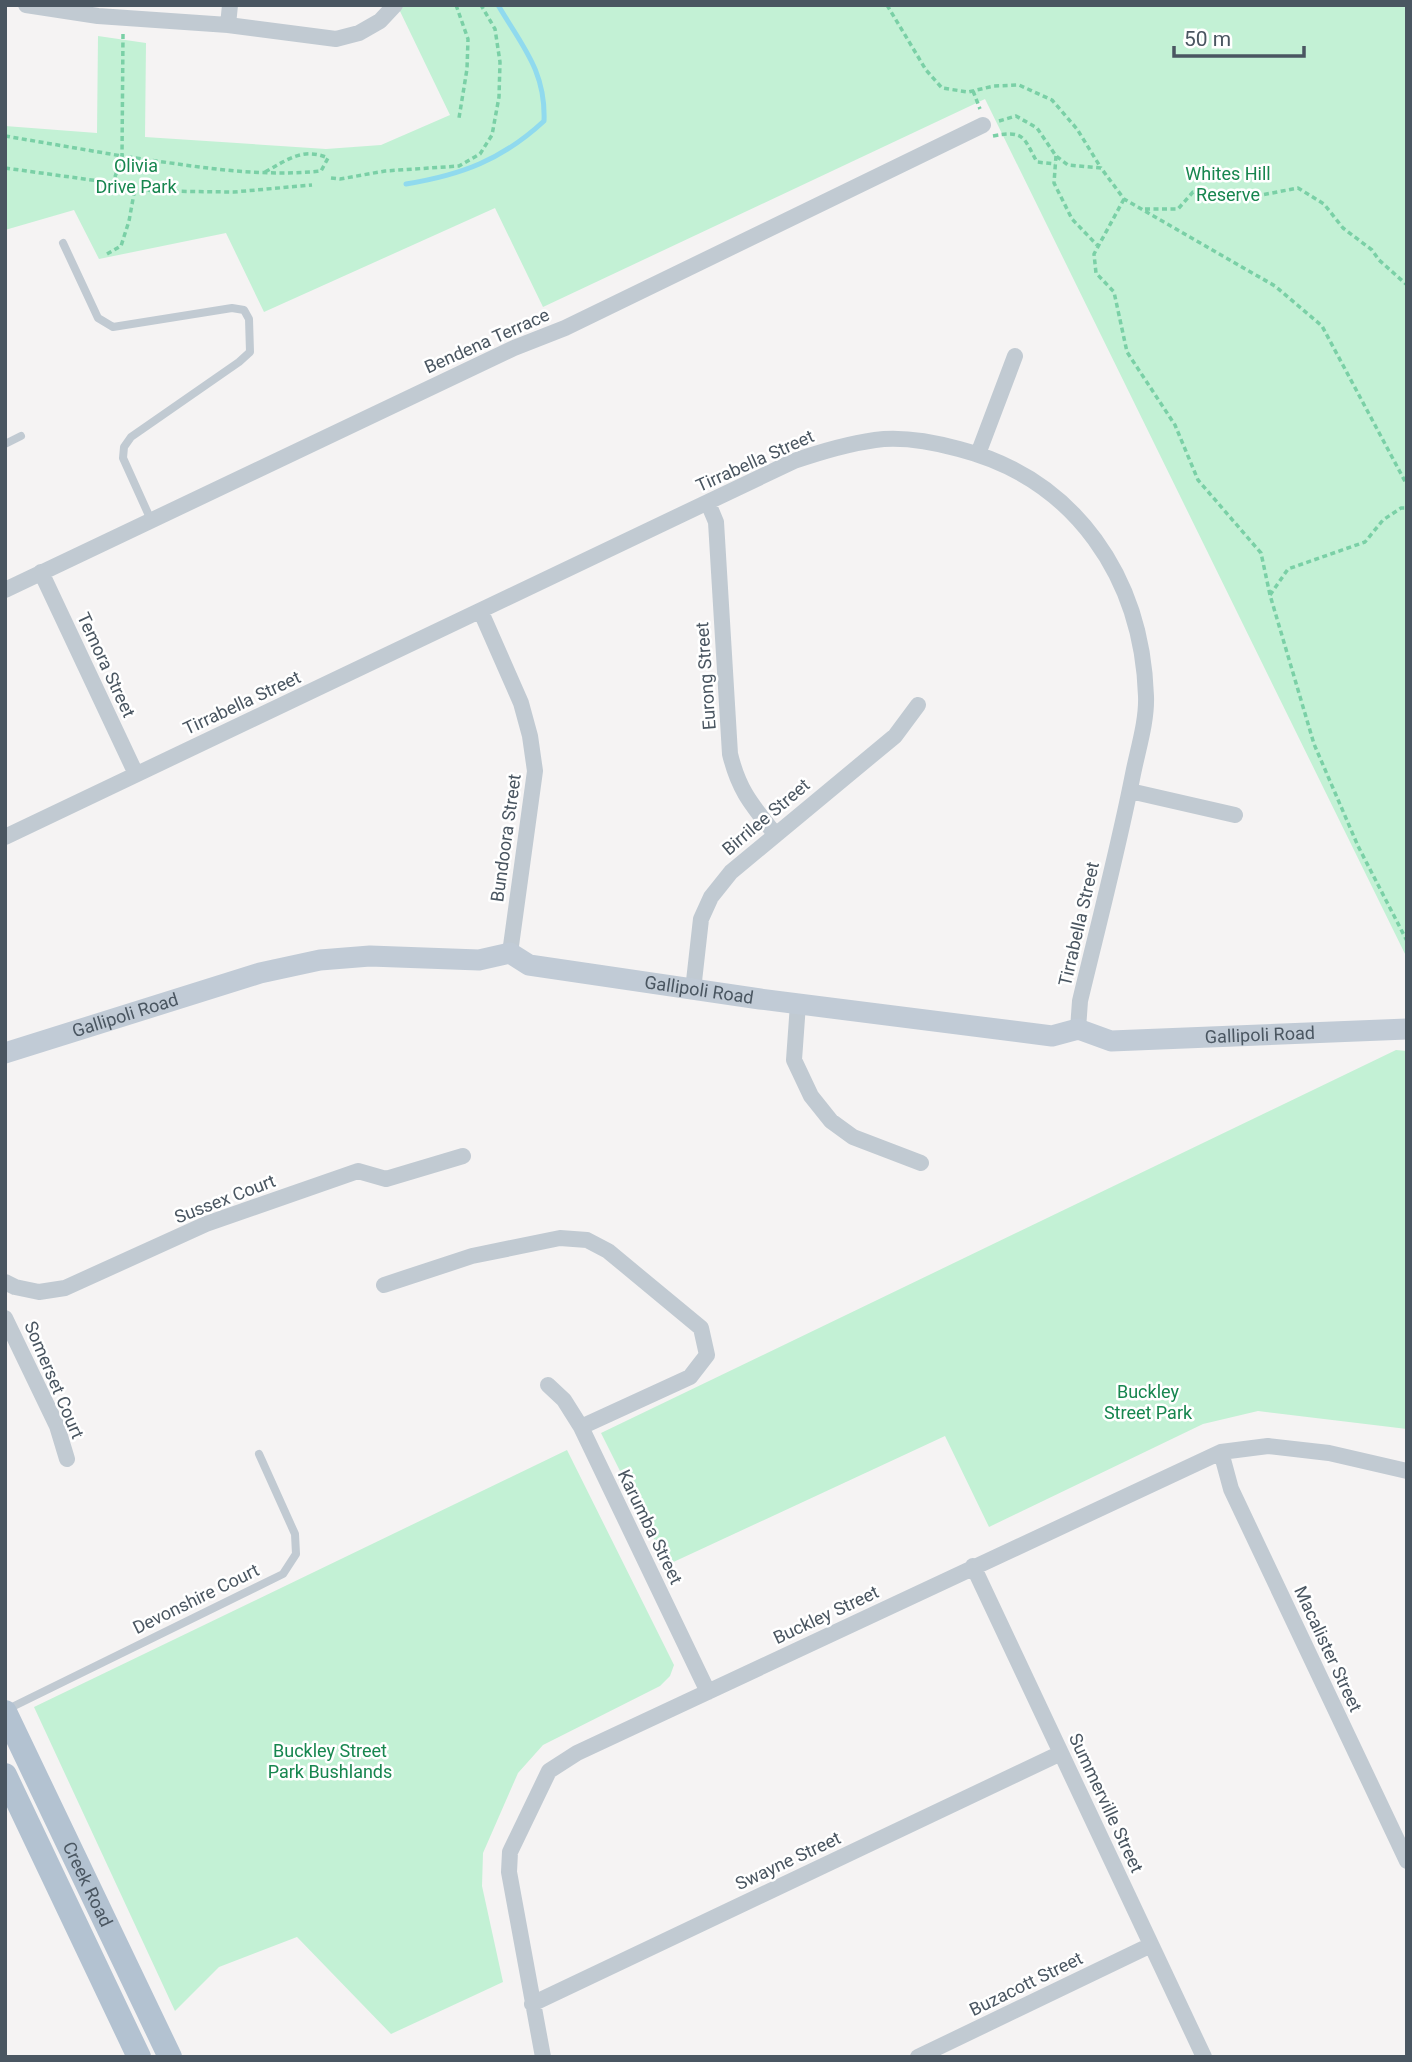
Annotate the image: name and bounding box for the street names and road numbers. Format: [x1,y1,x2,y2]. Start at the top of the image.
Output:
street label: Bendena Terrace [421,304,552,377]
street label: Tirrabella Street [693,425,817,496]
street label: Temora Street [73,609,140,721]
street label: Eurong Street [691,621,720,731]
street label: Tirrabella Street [180,666,304,739]
street label: Bundoora Street [486,772,525,903]
street label: Birrilee Street [718,774,814,859]
street label: Tirrabella Street [1054,860,1103,988]
street label: Gallipoli Road [643,971,755,1008]
street label: Gallipoli Road [69,988,181,1041]
street label: Gallipoli Road [1204,1022,1315,1047]
street label: Sussex Court [171,1170,278,1227]
street label: Somerset Court [20,1318,89,1442]
street label: Karumba Street [614,1466,687,1588]
street label: Devonshire Court [129,1559,262,1638]
street label: Buckley Street [770,1581,882,1648]
street label: Macalister Street [1290,1583,1367,1715]
street label: Summerville Street [1065,1730,1148,1876]
street label: Swayne Street [732,1827,844,1894]
street label: Creek Road [59,1838,117,1930]
street label: Buzacott Street [966,1947,1086,2020]

